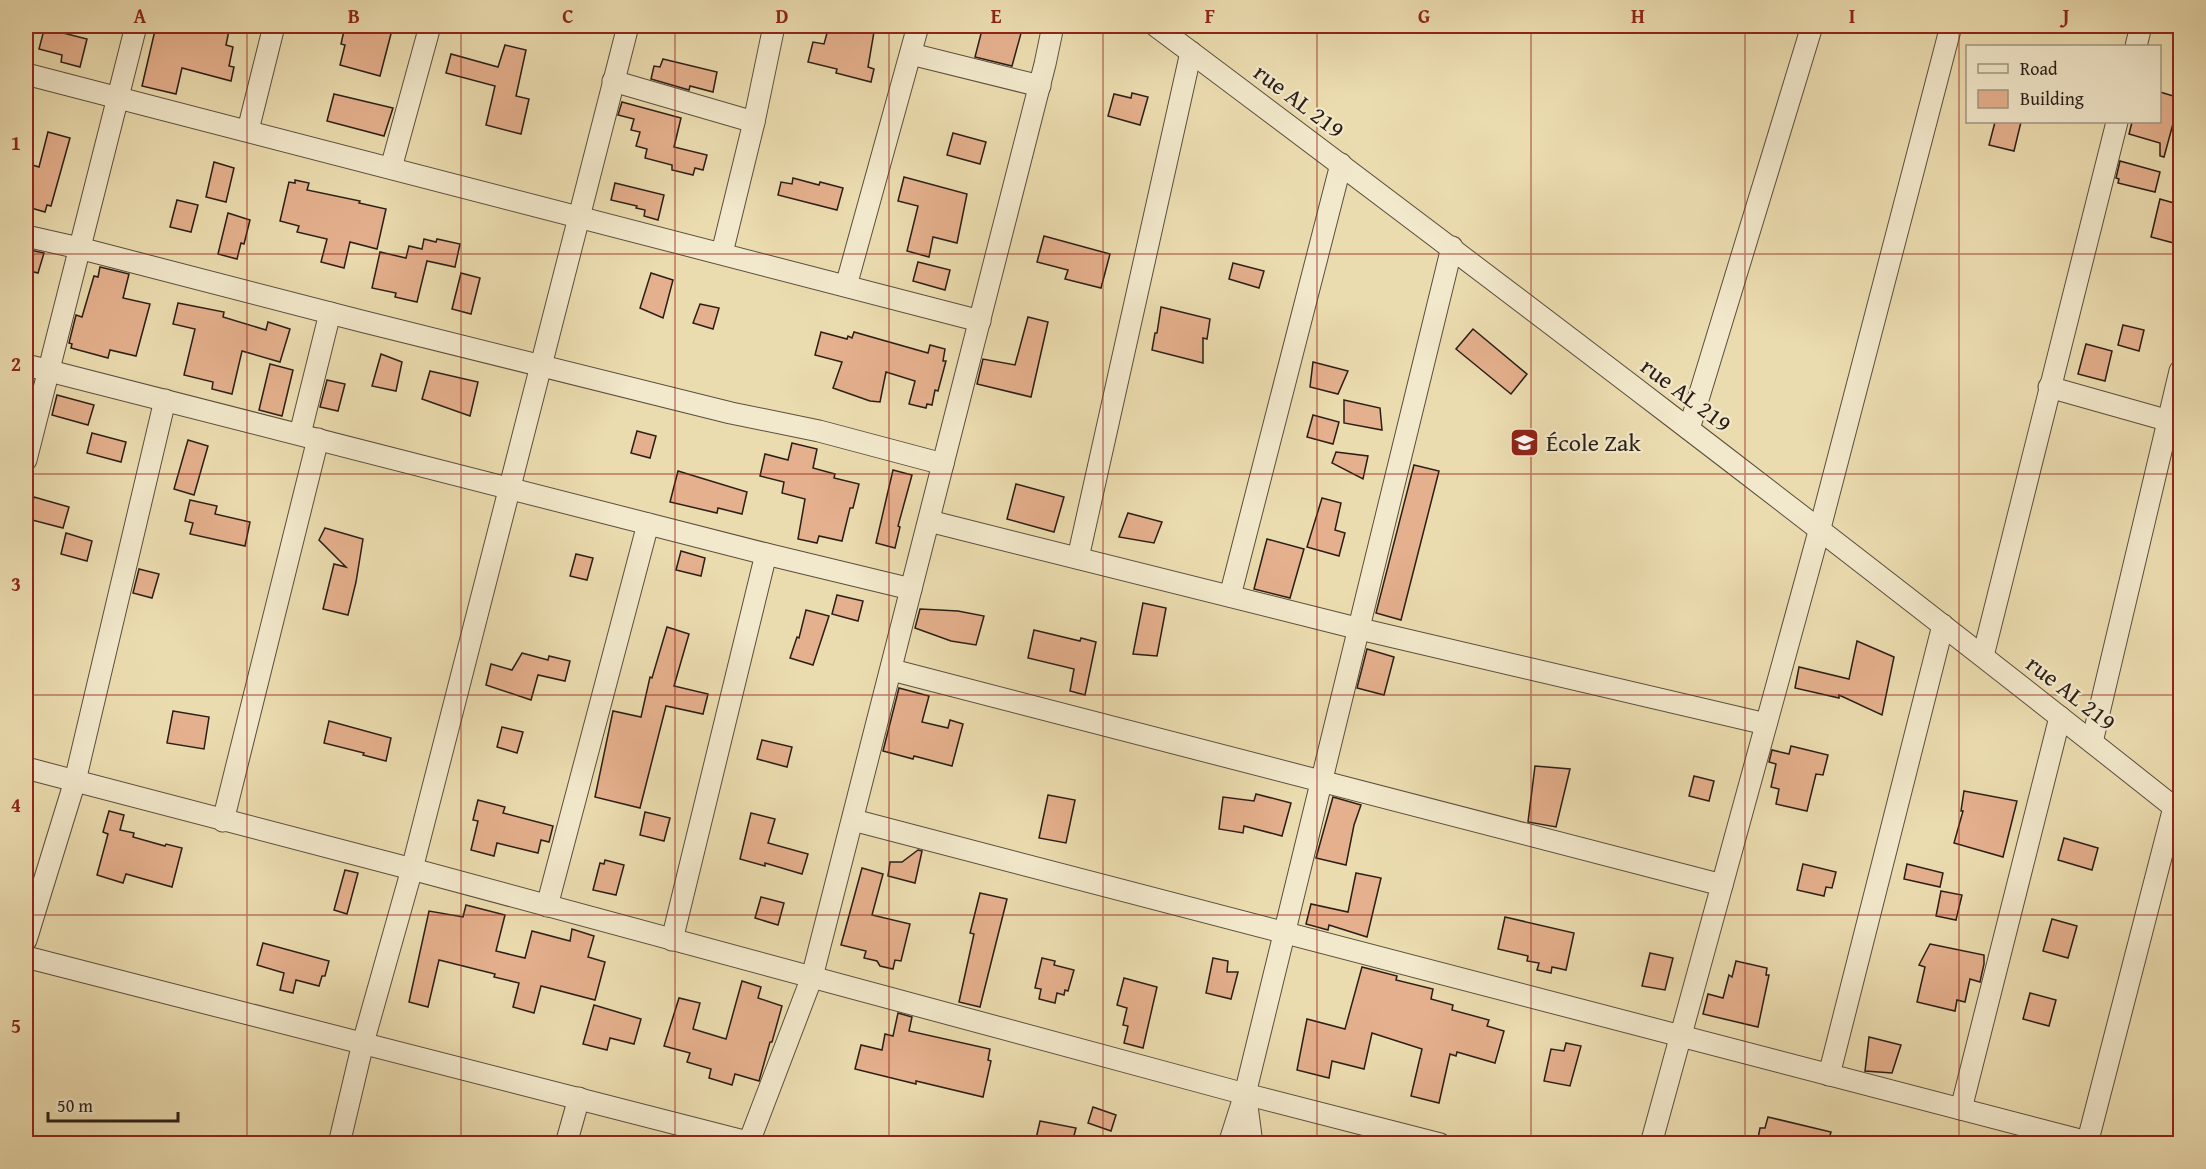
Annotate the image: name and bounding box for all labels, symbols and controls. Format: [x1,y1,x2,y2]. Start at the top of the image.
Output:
text: A [134,1,147,30]
text: B [348,1,360,30]
text: C [562,1,574,30]
text: D [775,1,789,30]
text: E [991,1,1002,30]
text: F [1205,1,1215,30]
text: G [1418,1,1430,30]
text: H [1631,1,1645,30]
text: I [1849,1,1855,30]
text: J [2060,1,2070,30]
legend [1966,45,2161,123]
street label: rue AL 219 [1247,55,1352,146]
text: Road [2020,55,2058,82]
text: Building [2020,85,2084,112]
text: 1 [11,128,21,157]
text: 2 [11,349,21,378]
street label: rue AL 219 [1634,349,1739,440]
place label: École Zak [1546,425,1641,460]
school or university icon: École Zak [1509,427,1541,459]
text: 3 [11,569,21,598]
street label: rue AL 219 [2019,646,2124,739]
text: 4 [11,790,21,819]
text: 5 [11,1011,21,1040]
scale bar [48,1085,178,1123]
text: 50 m [57,1092,93,1119]

